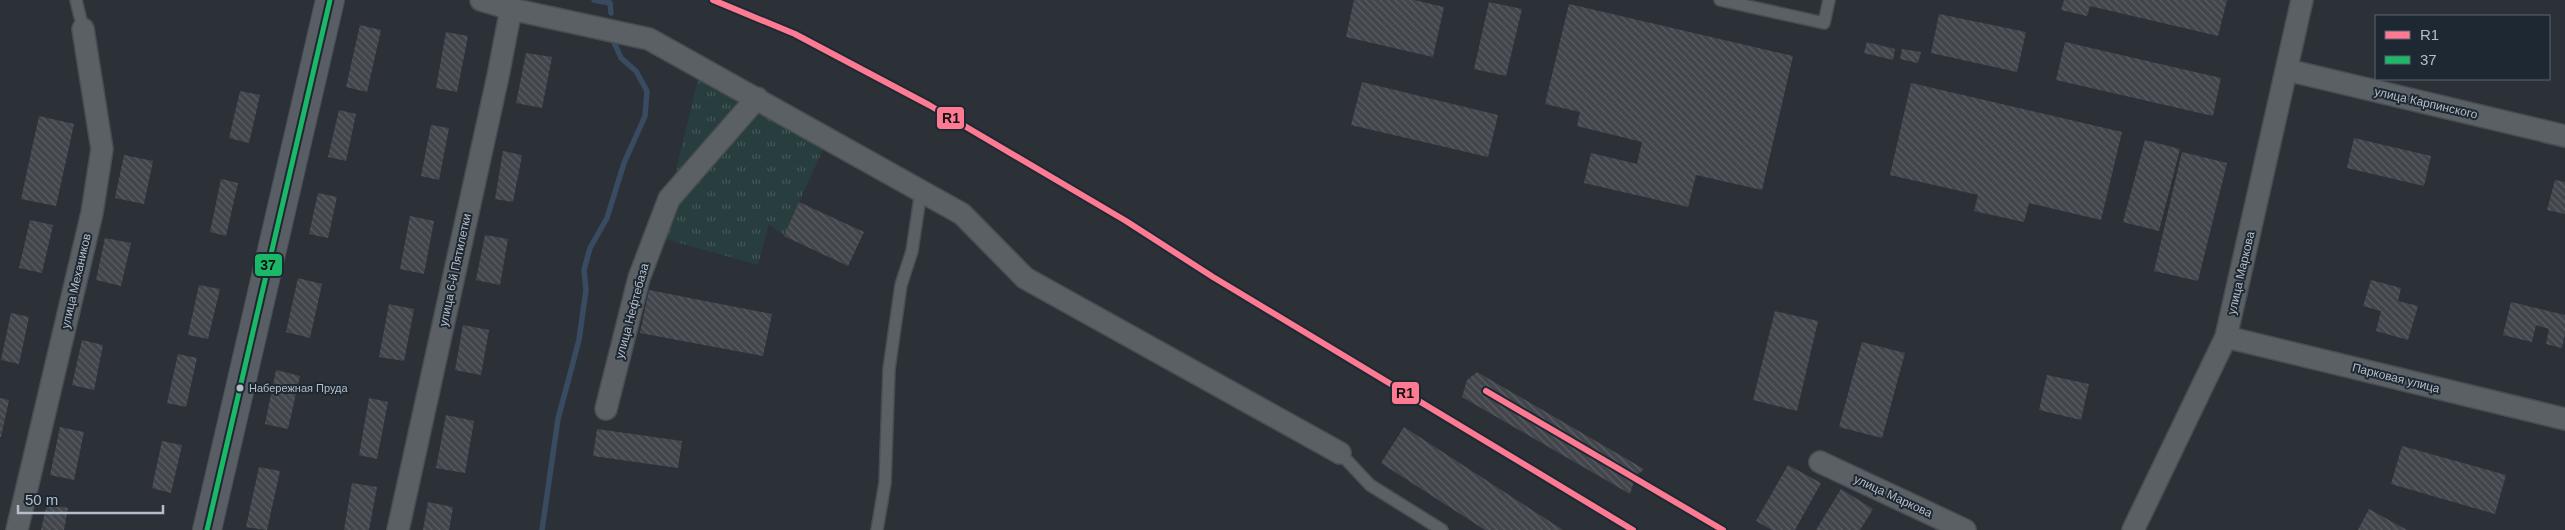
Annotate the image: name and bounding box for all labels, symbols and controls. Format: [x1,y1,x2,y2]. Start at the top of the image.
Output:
legend [2375,15,2550,80]
text: R1 [2420,26,2439,43]
text: 37 [2420,51,2437,68]
street label: улица Карпинского [2373,84,2479,122]
line badge: R1 [936,106,965,130]
text: R1 [942,110,960,126]
street label: улица 6-й Пятилетки [436,212,474,328]
street label: улица Маркова [2225,230,2257,316]
street label: улица Механиков [58,232,94,330]
line badge: 37 [254,253,283,277]
text: 37 [260,257,276,273]
street label: улица Нефтебаза [612,261,652,360]
street label: Парковая улица [2351,360,2442,396]
line badge: R1 [1391,381,1420,405]
place label: Набережная Пруда [249,382,348,394]
marker: Набережная Пруда [235,383,245,393]
text: R1 [1396,385,1414,401]
street label: улица Маркова [1852,472,1935,520]
scale bar [18,482,162,514]
text: 50 m [25,491,58,508]

